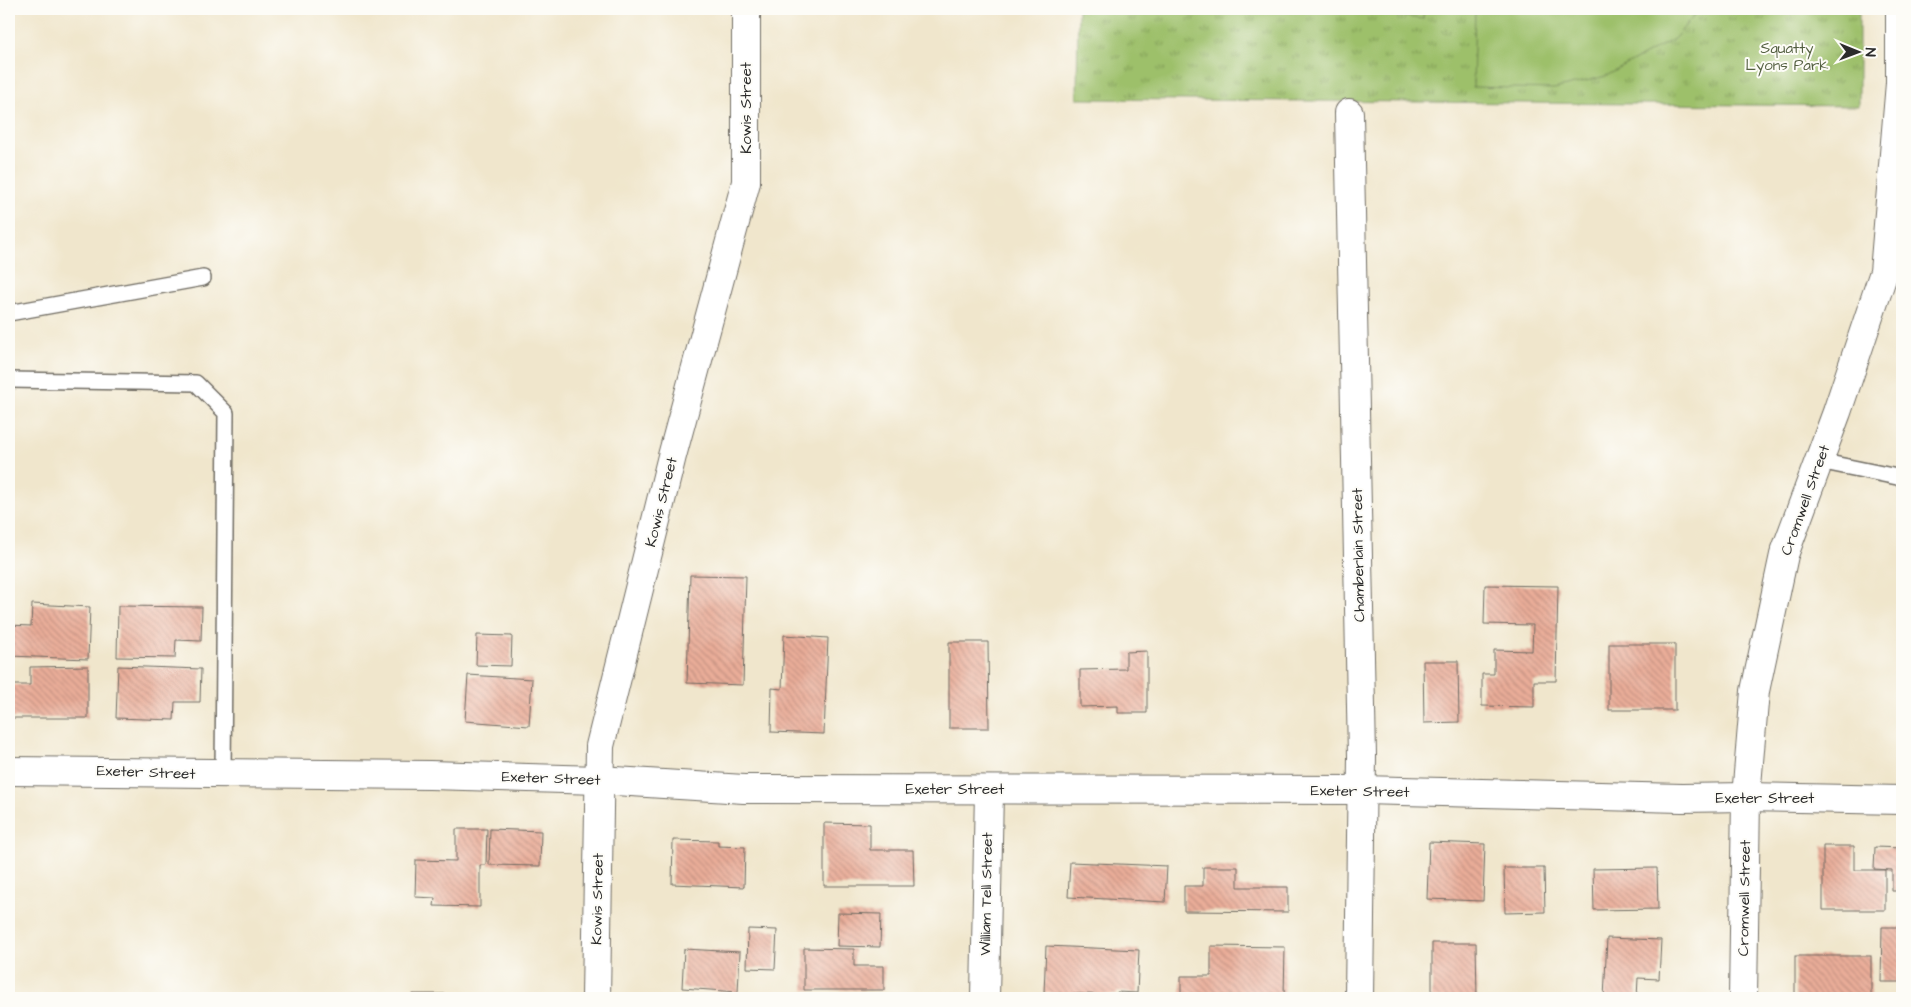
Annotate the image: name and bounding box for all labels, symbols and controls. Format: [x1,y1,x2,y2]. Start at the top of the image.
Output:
north arrow [1834,28,1884,78]
park label: Squatty Lyons Park [1746,38,1828,77]
text: N [1860,48,1880,57]
street label: Kowis Street [736,62,757,154]
street label: Cromwell Street [1776,442,1835,558]
street label: Kowis Street [640,455,683,549]
street label: Chamberlain Street [1347,488,1370,622]
street label: Exeter Street [96,760,196,785]
street label: Exeter Street [501,766,601,791]
street label: Exeter Street [906,779,1004,800]
street label: Exeter Street [1310,780,1410,803]
street label: Exeter Street [1716,788,1814,809]
street label: William Tell Street [975,832,998,956]
street label: Cromwell Street [1733,840,1756,956]
street label: Kowis Street [586,853,609,945]

